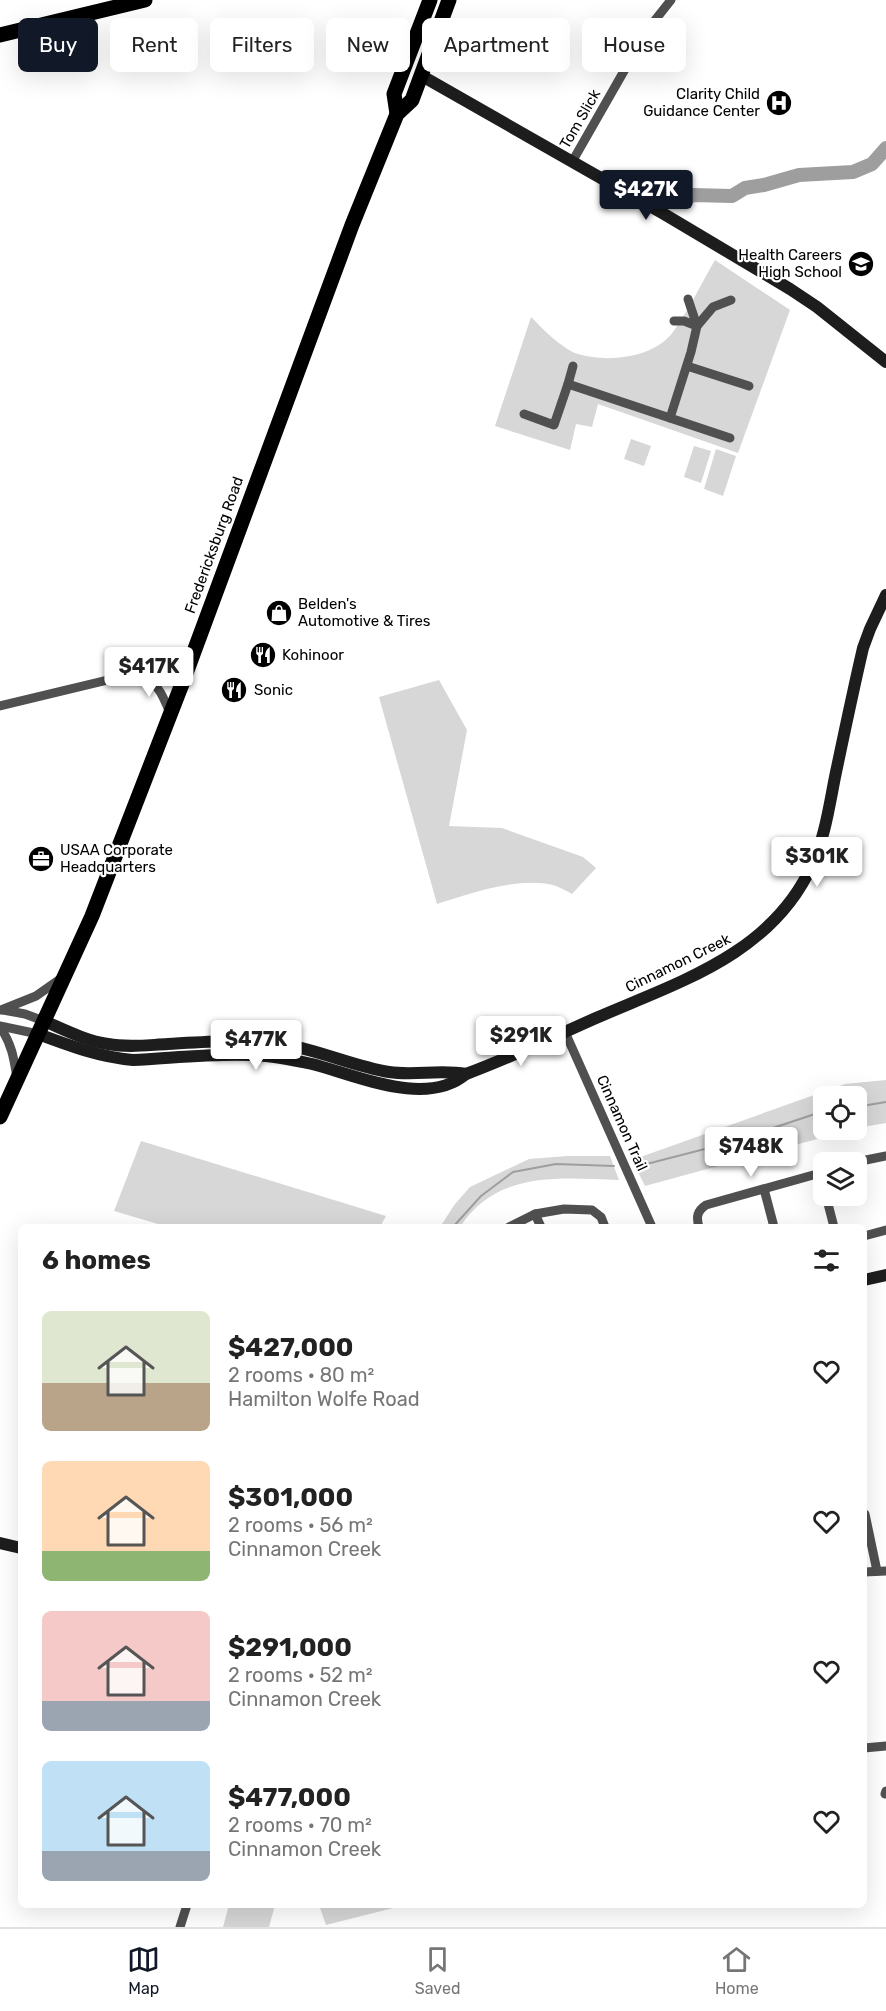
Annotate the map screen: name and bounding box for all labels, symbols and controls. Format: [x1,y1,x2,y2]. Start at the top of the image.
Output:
chip: Buy [18,18,98,72]
chip: Rent [110,18,198,72]
chip: Filters [210,18,314,72]
chip: New [326,18,410,72]
chip: Apartment [422,18,570,72]
chip: House [582,18,686,72]
place label: Clarity Child Guidance Center [643,85,760,120]
street label: Tom Slick [556,86,604,152]
hospital icon: Clarity Child Guidance Center [764,88,794,118]
pin: $427K [604,170,688,221]
text: $427K [614,177,678,201]
place label: Health Careers High School [738,246,842,281]
school or university icon: Health Careers High School [846,249,876,279]
street label: Fredericksburg Road [181,474,247,616]
place label: Belden's Automotive & Tires [298,595,431,630]
shop icon: Belden's Automotive & Tires [264,598,294,628]
restaurant icon: Kohinoor [248,640,278,670]
place label: Kohinoor [282,646,344,664]
pin: $417K [107,647,191,698]
text: $417K [118,654,180,678]
restaurant icon: Sonic [219,675,249,705]
place label: Sonic [254,681,293,699]
pin: $301K [775,837,859,888]
place label: USAA Corporate Headquarters [60,841,173,876]
office icon: USAA Corporate Headquarters [26,844,56,874]
text: $301K [785,844,849,868]
street label: Cinnamon Creek [622,930,734,996]
pin: $291K [479,1016,563,1067]
pin: $477K [214,1020,298,1071]
text: $291K [490,1023,552,1047]
text: $477K [225,1027,287,1051]
street label: Cinnamon Trail [593,1072,651,1174]
map controls [813,1086,867,1206]
button: locate [813,1086,867,1140]
pin: $748K [709,1127,793,1178]
text: $748K [719,1134,783,1158]
button: layers [813,1152,867,1206]
icon: filters [810,1244,843,1277]
text: 6 homes [42,1245,151,1276]
text: $427,000 [228,1332,354,1363]
icon: home [90,1335,162,1407]
icon: heart [810,1355,843,1388]
text: 2 rooms · 80 m² [228,1363,374,1387]
text: Hamilton Wolfe Road [228,1387,420,1411]
text: $301,000 [228,1482,353,1513]
icon: home [90,1485,162,1557]
icon: heart [810,1505,843,1538]
text: 2 rooms · 56 m² [228,1513,373,1537]
text: Cinnamon Creek [228,1537,381,1561]
text: $291,000 [228,1632,352,1663]
icon: home [90,1635,162,1707]
icon: heart [810,1655,843,1688]
text: 2 rooms · 52 m² [228,1663,373,1687]
text: Cinnamon Creek [228,1687,381,1711]
text: $477,000 [228,1782,351,1813]
icon: home [90,1785,162,1857]
icon: heart [810,1805,843,1838]
text: 2 rooms · 70 m² [228,1813,372,1837]
text: Cinnamon Creek [228,1837,381,1861]
tab: Map [127,1943,160,1998]
tab: Saved [415,1943,460,1998]
tab: Home [715,1943,759,1998]

